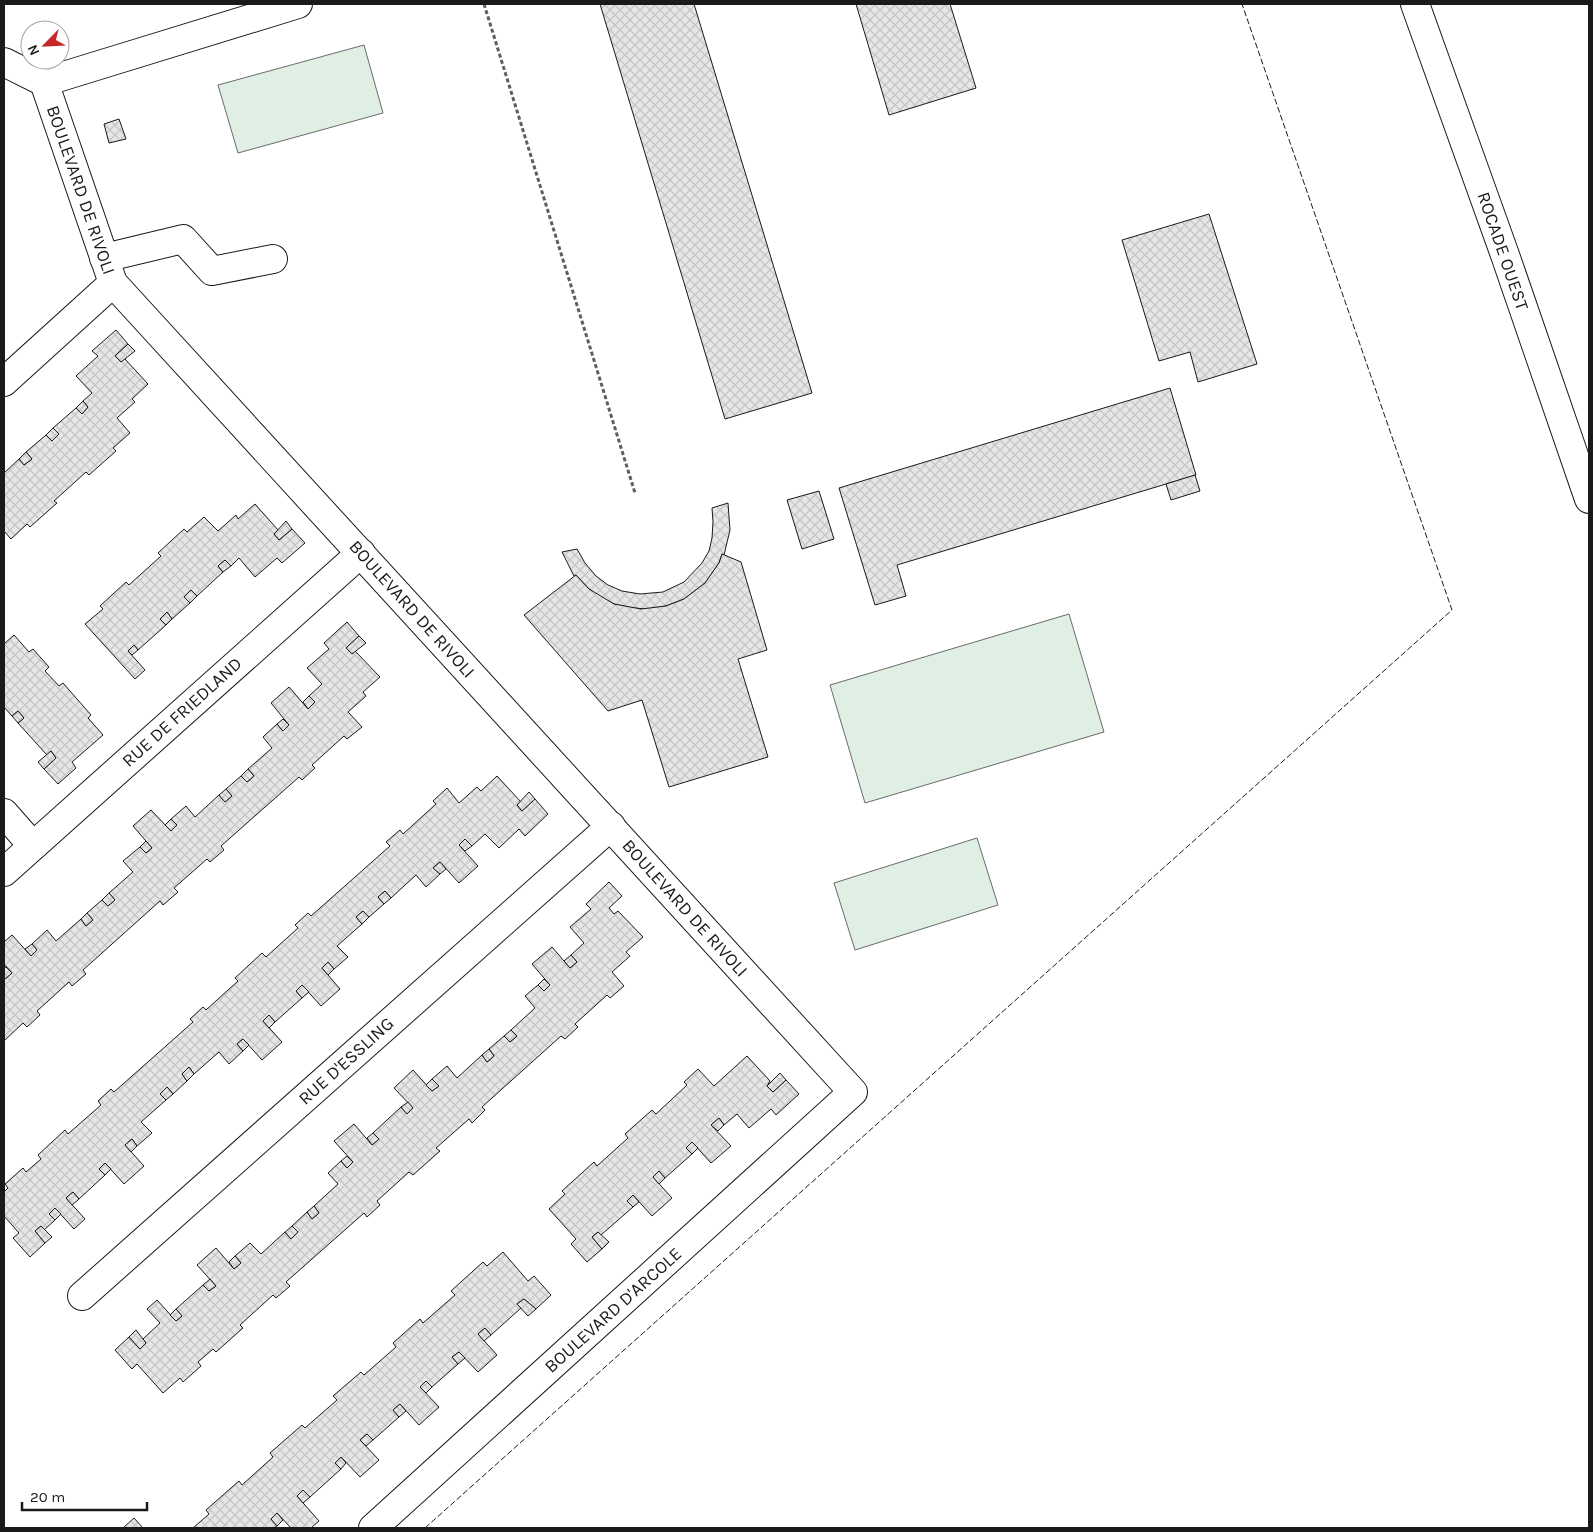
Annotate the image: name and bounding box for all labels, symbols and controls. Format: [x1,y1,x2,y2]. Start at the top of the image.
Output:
north arrow [20,20,70,70]
text: N [24,42,43,58]
street label: BOULEVARD DE RIVOLI [42,102,120,278]
street label: ROCADE OUEST [1472,189,1534,313]
street label: BOULEVARD DE RIVOLI [344,536,480,682]
street label: RUE DE FRIEDLAND [117,652,247,772]
street label: BOULEVARD DE RIVOLI [617,835,753,981]
street label: RUE D'ESSLING [294,1012,398,1110]
street label: BOULEVARD D'ARCOLE [540,1243,686,1377]
scale bar [22,1480,148,1512]
text: 20 m [30,1488,65,1506]

